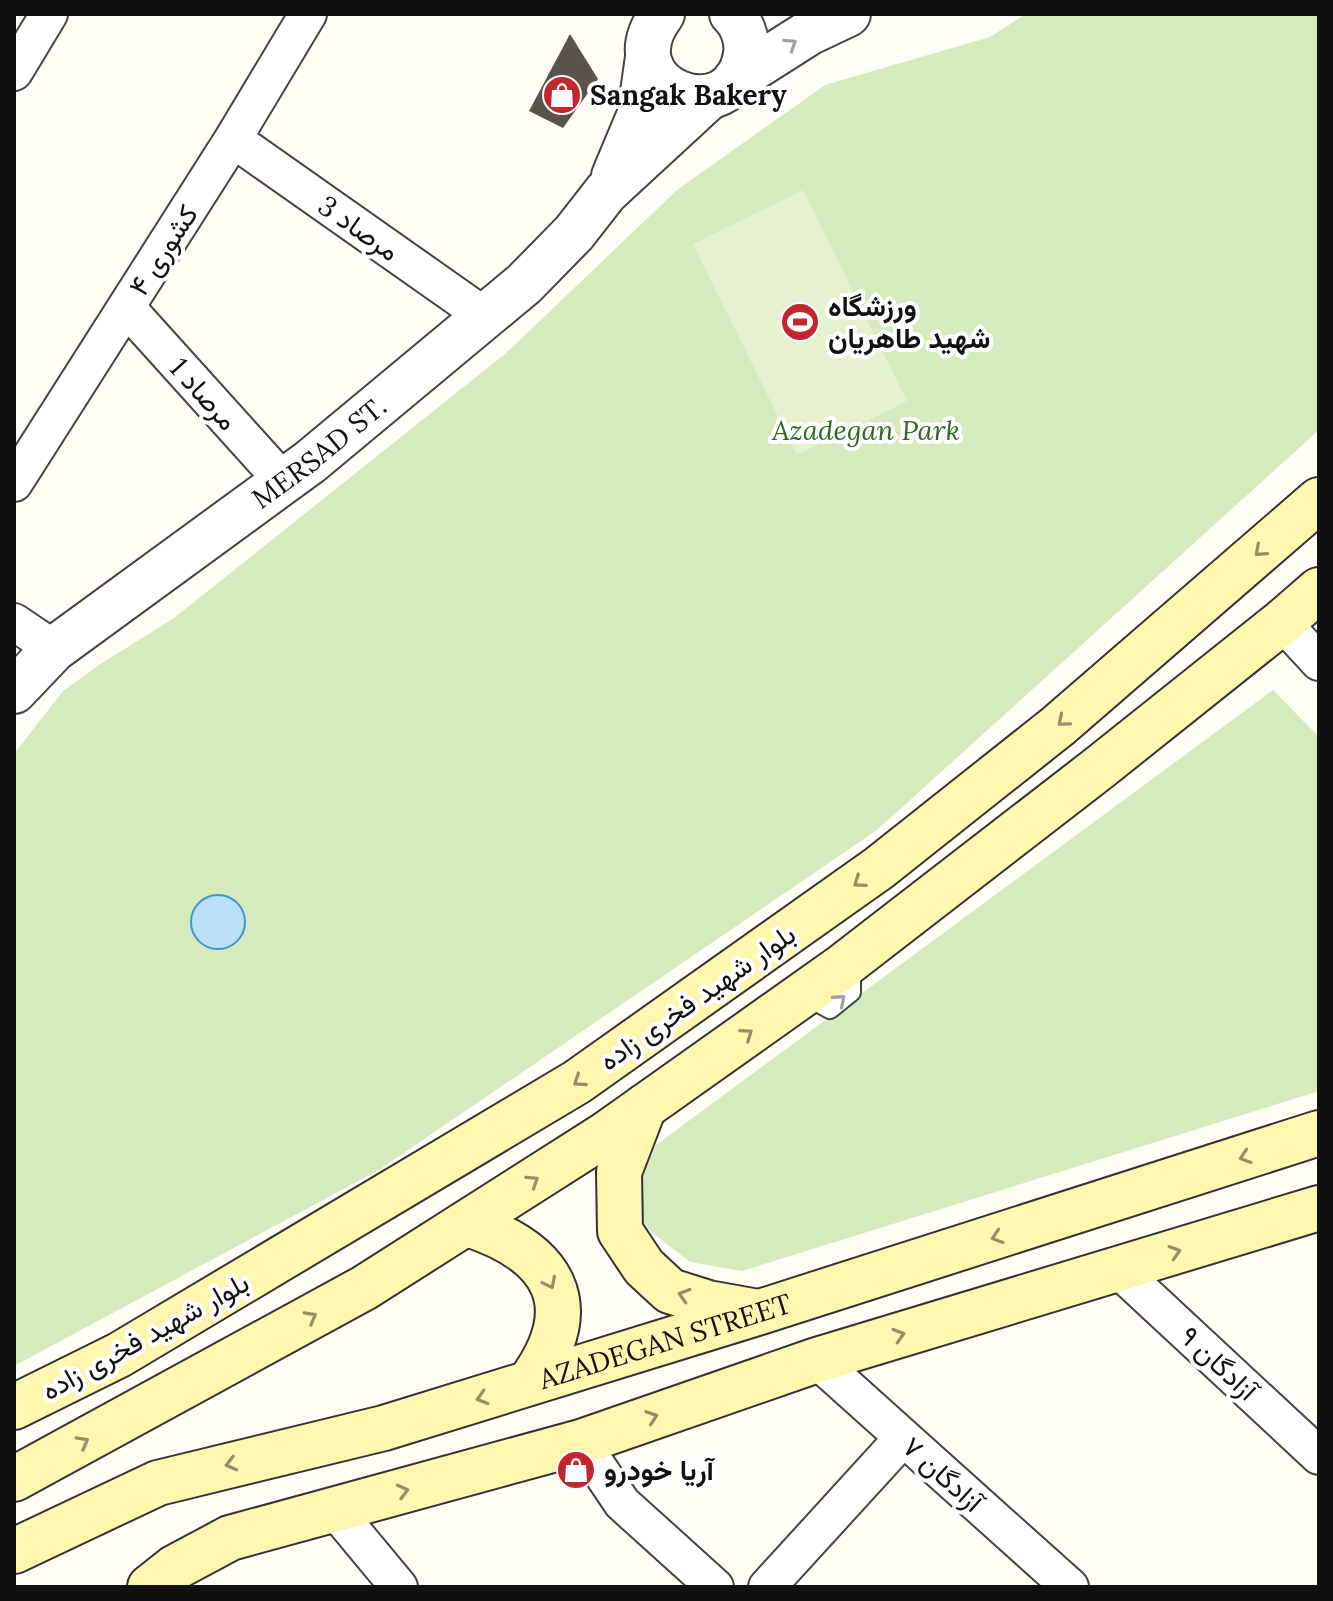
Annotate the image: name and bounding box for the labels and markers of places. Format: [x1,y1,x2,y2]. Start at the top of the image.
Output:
shop icon: Sangak Bakery [541,74,583,116]
place label: Sangak Bakery [590,77,787,113]
place label: ورزشگاه شهید طاهریان [828,288,990,356]
sports icon: ورزشگاه شهید طاهریان [779,301,821,343]
shop icon: آریا خودرو [555,1449,597,1491]
place label: آریا خودرو [604,1452,716,1488]

